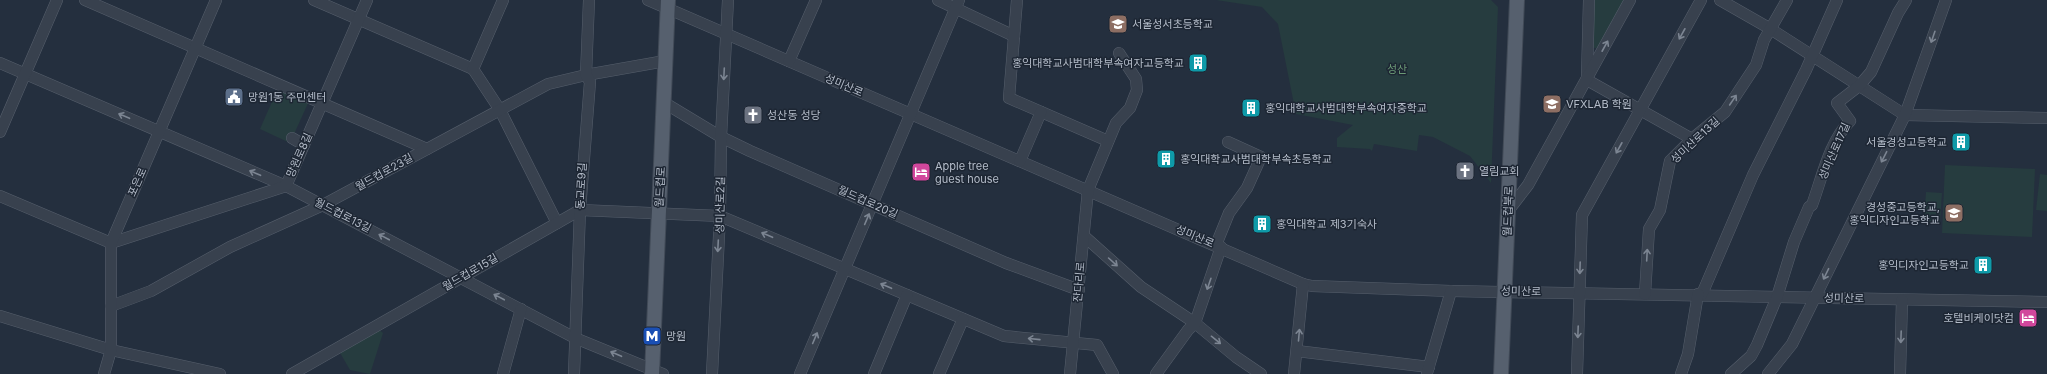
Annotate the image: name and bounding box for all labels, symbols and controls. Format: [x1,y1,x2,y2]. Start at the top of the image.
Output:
school or university icon: 서울성서초등학교 [1107,13,1129,35]
place label: 서울성서초등학교 [1132,17,1213,31]
one-way arrow [1677,28,1685,40]
one-way arrow [1928,30,1936,42]
one-way arrow [1601,40,1609,52]
building icon: 홍익대학교사범대학부속여자고등학교 [1187,52,1209,74]
place label: 홍익대학교사범대학부속여자고등학교 [1012,56,1184,70]
park label: 성산 [1387,62,1407,76]
one-way arrow [721,67,728,80]
street label: 성미산로 [823,71,865,99]
public building icon: 망원1동 주민센터 [223,86,245,108]
place label: 망원1동 주민센터 [248,90,326,104]
school or university icon: VFXLAB 학원 [1541,93,1563,115]
one-way arrow [1729,95,1737,106]
building icon: 홍익대학교사범대학부속여자중학교 [1240,97,1262,119]
place label: VFXLAB 학원 [1566,97,1632,111]
place label: 홍익대학교사범대학부속여자중학교 [1265,101,1427,115]
church icon: 성산동 성당 [742,104,764,126]
place label: 성산동 성당 [767,108,821,122]
one-way arrow [118,112,130,119]
street label: 성미산로13길 [1668,114,1722,166]
street label: 성미산로17길 [1815,120,1853,182]
street label: 망원로8길 [283,131,315,179]
building icon: 서울경성고등학교 [1950,131,1972,153]
place label: 서울경성고등학교 [1866,135,1947,149]
one-way arrow [1614,142,1622,154]
building icon: 홍익대학교사범대학부속초등학교 [1155,148,1177,170]
street label: 월드컵로23길 [353,150,415,194]
one-way arrow [1880,151,1887,163]
place label: 홍익대학교사범대학부속초등학교 [1180,152,1332,166]
place label: Apple tree guest house [935,159,999,186]
church icon: 열림교회 [1454,160,1476,182]
hotel icon: Apple tree guest house [910,161,932,183]
street label: 동교로9길 [573,162,589,210]
place label: 열림교회 [1479,164,1519,178]
street label: 포은로 [124,165,150,199]
street label: 월드컵로 [652,166,668,208]
one-way arrow [250,168,262,176]
street label: 성미산로2길 [713,176,727,234]
street label: 월드컵로20길 [836,183,900,221]
street label: 월드컵북로 [1500,185,1516,237]
street label: 월드컵로13길 [312,195,374,235]
place label: 경성중고등학교, 홍익디자인고등학교 [1849,200,1940,227]
school or university icon: 경성중고등학교, 홍익디자인고등학교 [1943,202,1965,224]
one-way arrow [863,213,871,225]
building icon: 홍익대학교 제3기숙사 [1251,213,1273,235]
place label: 홍익대학교 제3기숙사 [1276,217,1377,231]
street label: 성미산로 [1174,222,1216,250]
one-way arrow [761,231,773,238]
one-way arrow [378,233,390,240]
one-way arrow [715,239,722,252]
one-way arrow [1644,249,1651,262]
street label: 월드컵로15길 [440,250,500,294]
building icon: 홍익디자인고등학교 [1972,254,1994,276]
one-way arrow [1108,257,1118,266]
place label: 홍익디자인고등학교 [1878,258,1969,272]
street label: 잔다리로 [1070,261,1088,303]
one-way arrow [1576,261,1584,274]
one-way arrow [1822,267,1829,279]
one-way arrow [1205,278,1212,291]
one-way arrow [881,282,893,289]
street label: 성미산로 [1501,284,1541,298]
street label: 성미산로 [1824,291,1864,305]
one-way arrow [493,293,505,301]
hotel icon: 호텔비케이닷컴 [2017,307,2039,329]
place label: 호텔비케이닷컴 [1943,311,2014,325]
metro station icon: 망원 [641,325,663,347]
one-way arrow [1574,325,1582,338]
place label: 망원 [666,329,686,343]
one-way arrow [1295,329,1302,342]
one-way arrow [1897,330,1905,343]
one-way arrow [812,332,820,344]
one-way arrow [1028,335,1041,342]
one-way arrow [1211,336,1221,345]
one-way arrow [610,350,622,358]

